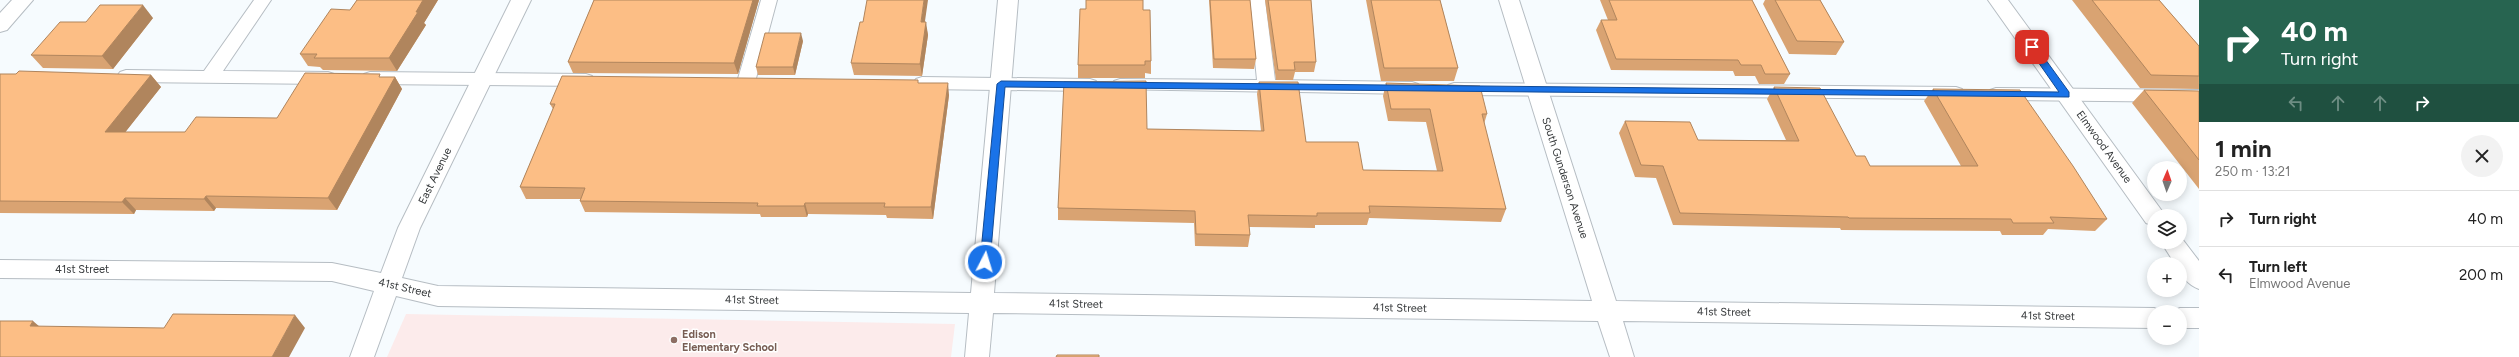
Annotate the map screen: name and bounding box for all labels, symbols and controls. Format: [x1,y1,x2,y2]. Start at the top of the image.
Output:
text: 40 m [2281,14,2348,48]
icon: right [2215,16,2267,68]
pin [2015,30,2049,64]
icon: arrive [2021,36,2043,58]
text: Turn right [2281,48,2358,70]
icon: left [2285,92,2307,114]
icon: ahead [2327,92,2349,114]
icon: ahead [2369,92,2391,114]
icon: right [2411,92,2433,114]
street label: Elmwood Avenue [2074,108,2134,186]
street label: South Gunderson Avenue [1539,116,1591,240]
text: 1 min [2215,134,2272,163]
button: close [2461,135,2503,177]
street label: East Avenue [416,146,454,206]
north arrow [2147,161,2187,201]
map controls [2147,161,2187,345]
text: 250 m · 13:21 [2215,164,2290,179]
icon: right [2215,208,2237,230]
button: layers [2147,209,2187,249]
text: Turn right [2249,210,2317,228]
text: 40 m [2468,210,2503,228]
position arrow [964,241,1006,283]
button: + [2147,257,2187,297]
text: Turn left [2249,258,2307,276]
street label: 41st Street [55,263,109,276]
icon: left [2215,264,2237,286]
text: 200 m [2459,266,2503,284]
street label: 41st Street [377,276,433,300]
text: Elmwood Avenue [2249,276,2350,291]
street label: 41st Street [725,293,779,307]
street label: 41st Street [1049,297,1103,311]
street label: 41st Street [1373,301,1427,315]
street label: 41st Street [1697,305,1751,319]
button: − [2147,305,2187,345]
street label: 41st Street [2021,309,2075,323]
place label: Edison Elementary School [682,328,777,354]
marker: Edison Elementary School [669,335,679,345]

